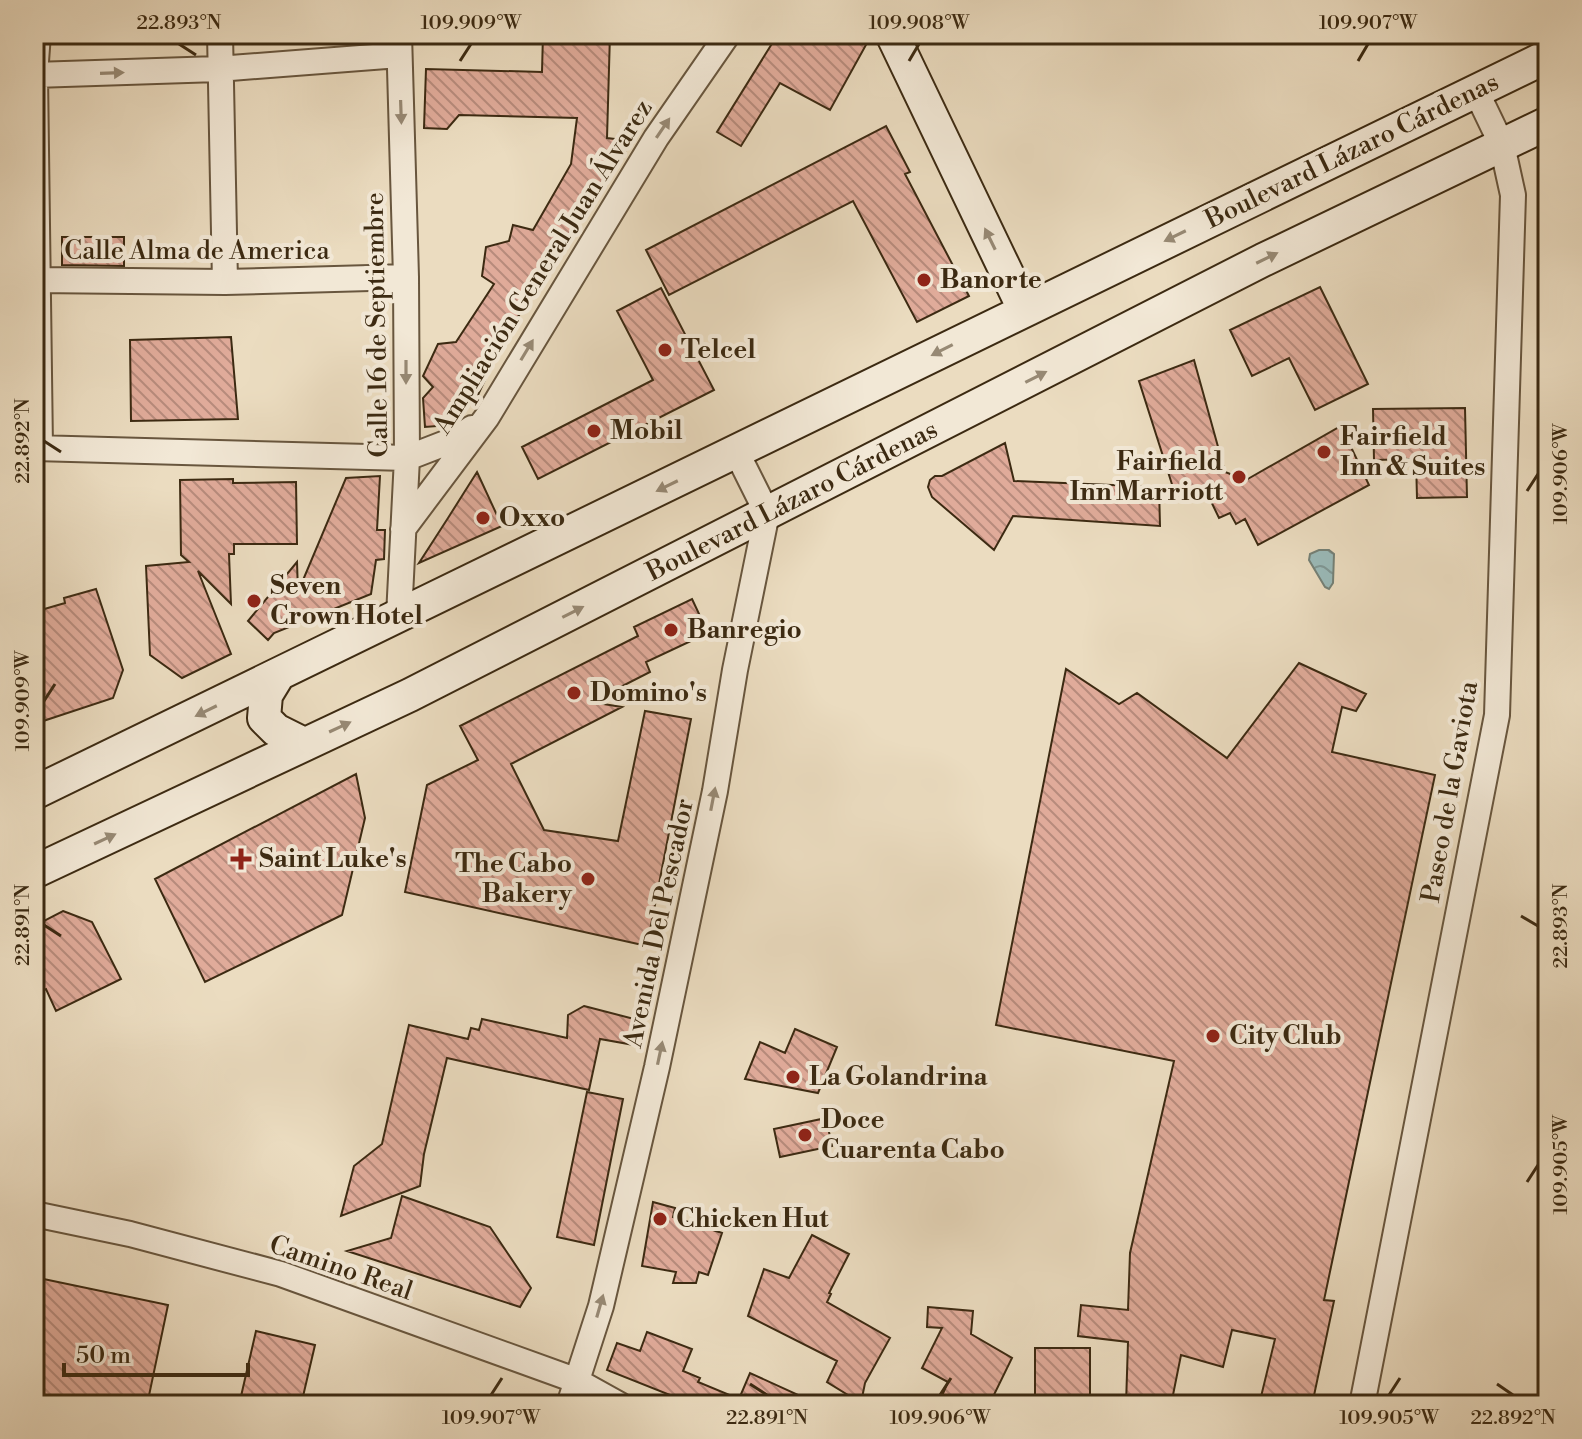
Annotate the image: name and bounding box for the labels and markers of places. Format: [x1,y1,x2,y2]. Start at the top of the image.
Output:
place label: Banorte [940,264,1042,296]
marker: Banorte [915,271,933,289]
place label: Telcel [681,334,756,366]
marker: Telcel [656,341,674,359]
place label: Mobil [610,415,683,447]
place label: Fairfield Inn & Suites [1340,421,1485,483]
marker: Mobil [585,422,603,440]
marker: Fairfield Inn & Suites [1315,443,1333,461]
place label: Fairfield Inn Marriott [1070,446,1224,508]
marker: Fairfield Inn Marriott [1230,468,1248,486]
place label: Oxxo [499,502,565,534]
marker: Oxxo [474,509,492,527]
place label: Seven Crown Hotel [270,570,423,632]
marker: Seven Crown Hotel [245,592,263,610]
place label: Banregio [687,614,802,646]
marker: Banregio [662,621,680,639]
place label: Domino's [590,677,707,709]
marker: Domino's [565,684,583,702]
place label: Saint Luke's [259,843,407,875]
marker: Saint Luke's [230,848,252,870]
place label: The Cabo Bakery [455,848,573,910]
marker: The Cabo Bakery [579,870,597,888]
place label: City Club [1229,1020,1342,1052]
marker: City Club [1204,1027,1222,1045]
place label: La Golandrina [809,1061,989,1093]
marker: La Golandrina [784,1068,802,1086]
place label: Doce Cuarenta Cabo [821,1104,1005,1166]
marker: Doce Cuarenta Cabo [796,1126,814,1144]
place label: Chicken Hut [676,1203,829,1235]
marker: Chicken Hut [651,1210,669,1228]

